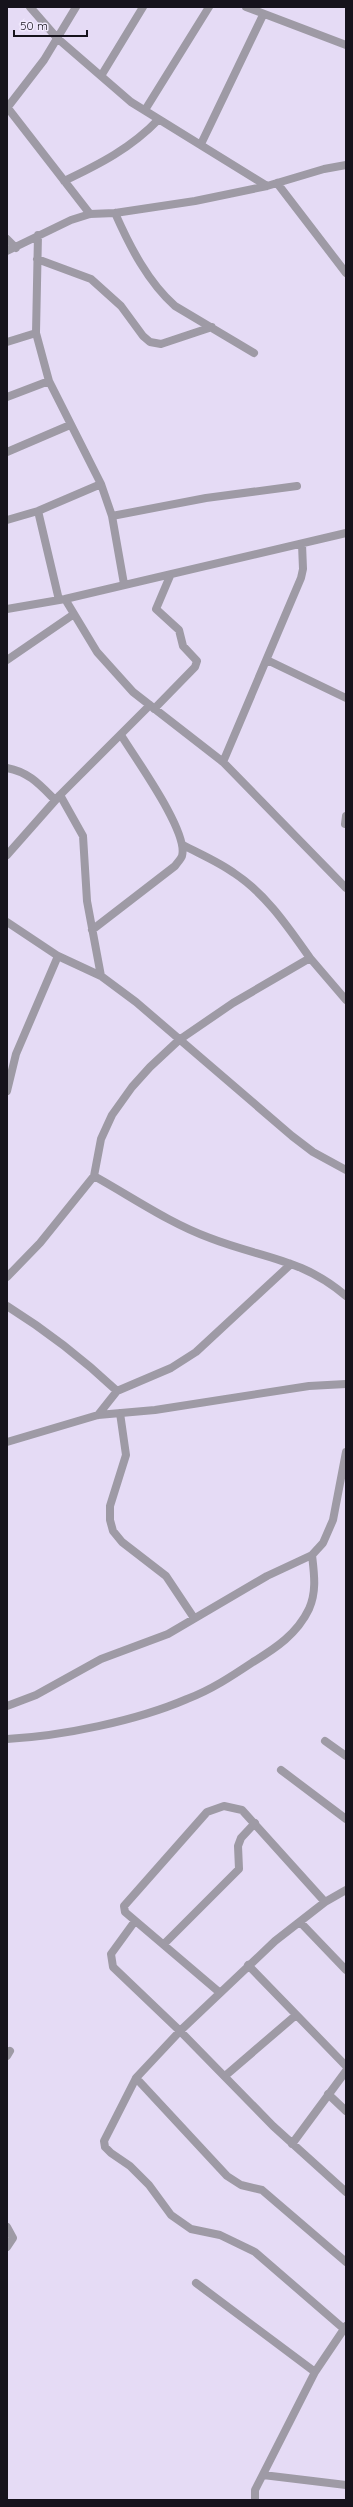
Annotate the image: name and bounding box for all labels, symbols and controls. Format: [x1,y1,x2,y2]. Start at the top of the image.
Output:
scale bar [14,12,87,38]
text: 50 m [20,18,48,33]

